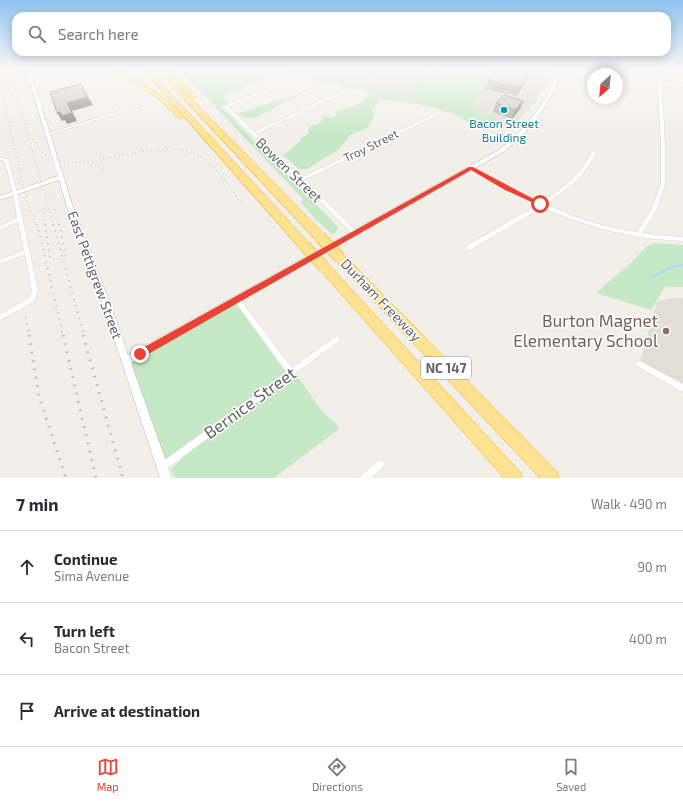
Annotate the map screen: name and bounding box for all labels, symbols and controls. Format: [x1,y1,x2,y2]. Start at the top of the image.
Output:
search box [12,12,671,56]
icon: search [26,23,48,45]
text: Search here [58,25,139,43]
north arrow [587,68,623,104]
marker: Bacon Street Building [499,105,509,115]
place label: Bacon Street Building [469,116,539,144]
street label: Troy Street [341,126,401,164]
street label: Bowen Street [253,134,326,206]
route start [531,195,549,213]
street label: East Pettigrew Street [64,208,127,341]
street label: Durham Freeway [338,255,426,345]
place label: Burton Magnet Elementary School [513,310,659,351]
marker: Burton Magnet Elementary School [661,326,671,336]
route end [131,345,149,363]
road number: NC 147 [421,357,471,379]
street label: Bernice Street [199,362,300,442]
text: 7 min [16,494,59,514]
text: Walk · 490 m [591,496,667,512]
text: Continue [54,550,117,568]
icon: ahead [16,556,38,578]
text: 90 m [637,559,667,575]
text: Sima Avenue [54,568,129,584]
text: Turn left [54,622,115,640]
icon: left [16,628,38,650]
text: 400 m [629,631,667,647]
text: Bacon Street [54,640,129,656]
icon: arrive [16,700,38,722]
text: Arrive at destination [54,702,200,720]
tab: Map [97,756,119,793]
tab: Directions [312,756,363,793]
tab: Saved [556,756,586,793]

